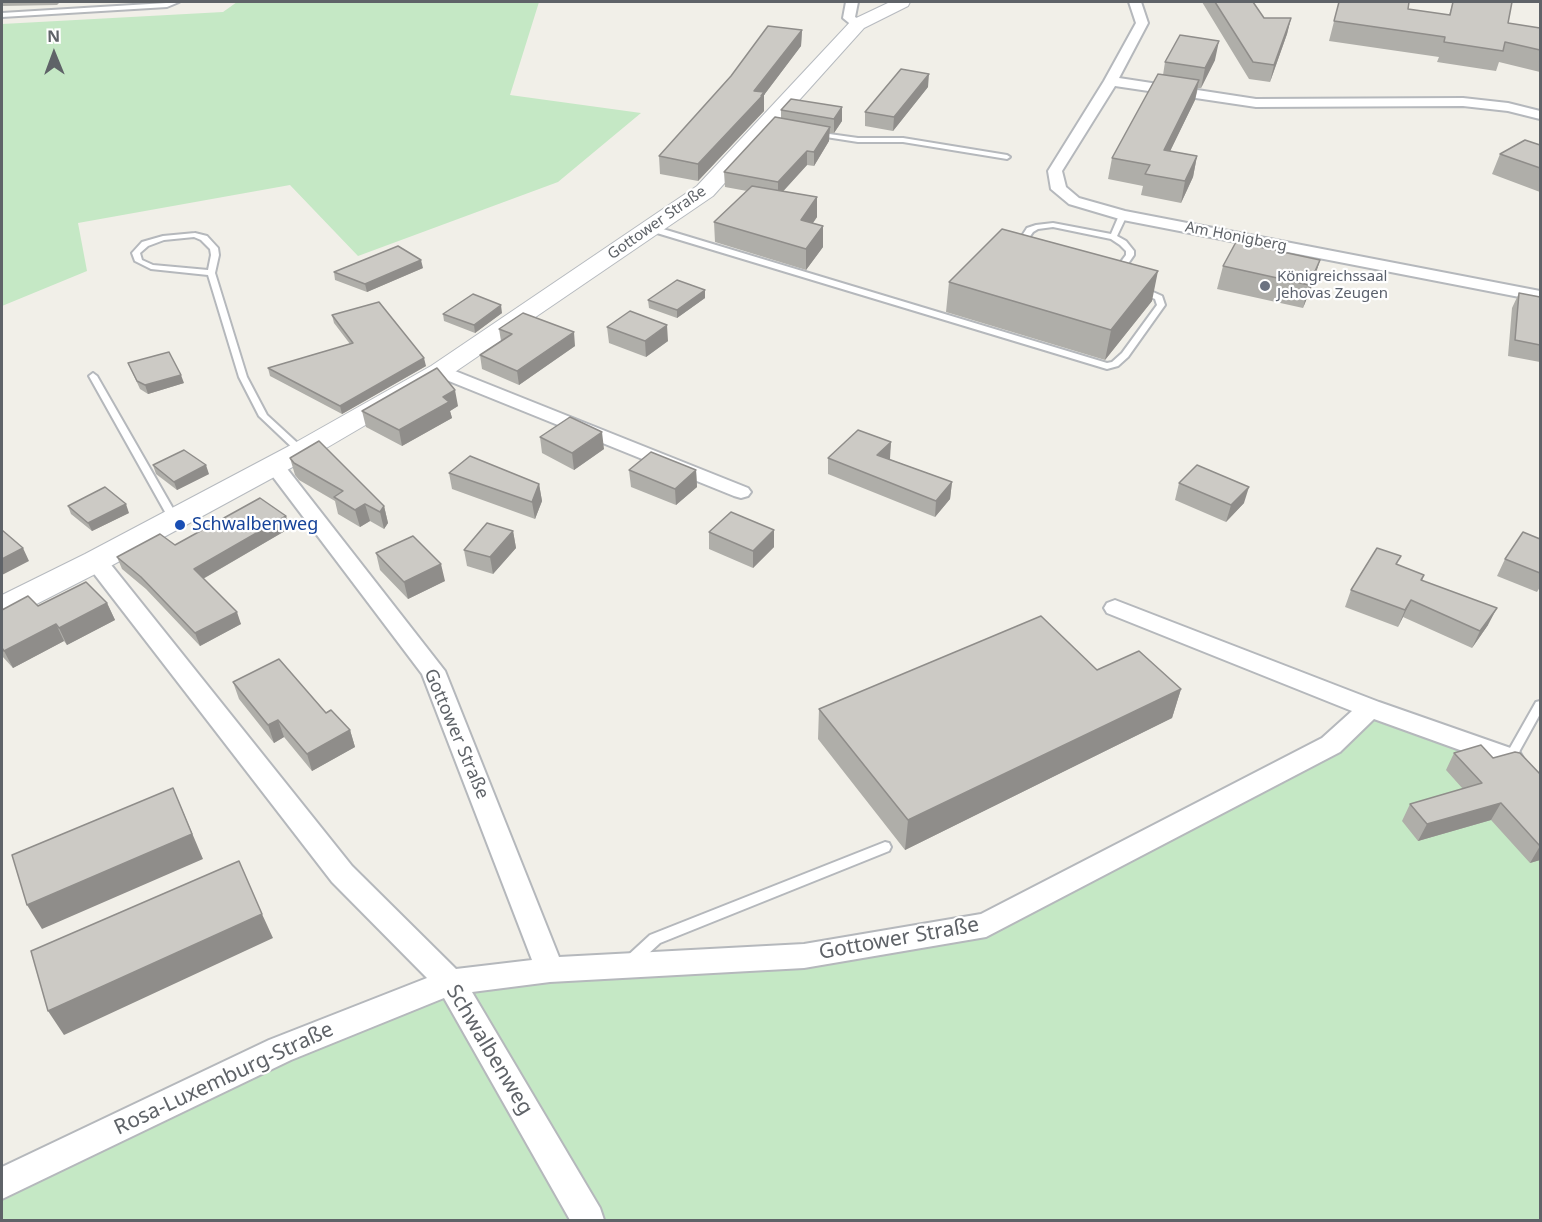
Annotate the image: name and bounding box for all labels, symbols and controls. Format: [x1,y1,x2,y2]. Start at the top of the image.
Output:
north arrow [24,24,84,84]
text: N [47,25,60,47]
street label: Gottower Straße [604,182,710,264]
street label: Am Honigberg [1184,218,1288,256]
place label: Königreichssaal Jehovas Zeugen [1277,268,1388,303]
marker: Königreichssaal Jehovas Zeugen [1258,279,1272,293]
place label: Schwalbenweg [192,514,318,536]
marker: Schwalbenweg [173,518,187,532]
street label: Gottower Straße [419,666,493,802]
street label: Gottower Straße [817,913,981,965]
street label: Schwalbenweg [440,980,538,1120]
street label: Rosa-Luxemburg-Straße [110,1017,338,1141]

